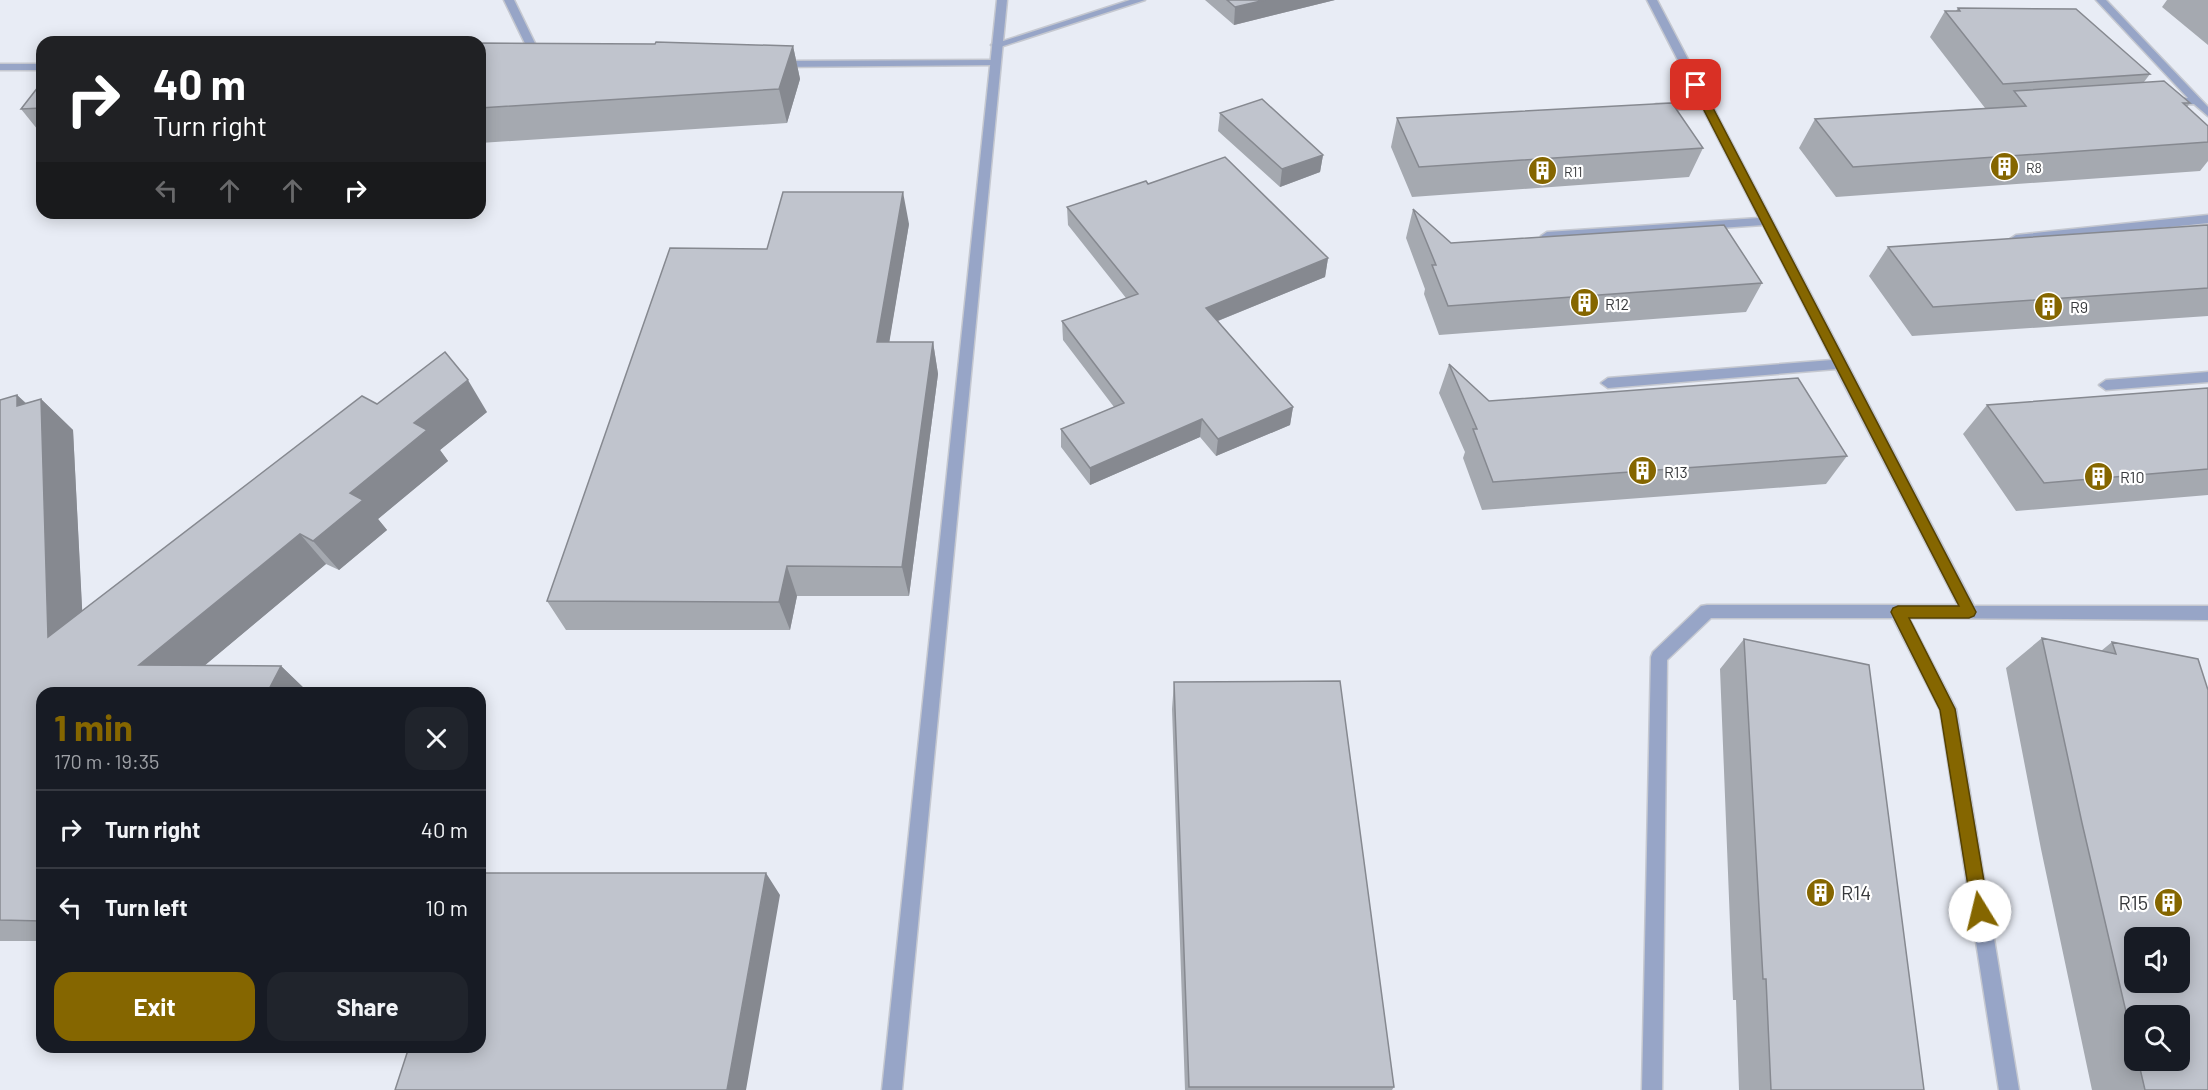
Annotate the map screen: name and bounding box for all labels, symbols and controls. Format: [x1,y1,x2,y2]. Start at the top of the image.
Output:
text: 40 m [153,58,246,108]
pin [1670,59,1721,110]
icon: right [54,60,132,138]
icon: arrive [1679,68,1712,101]
text: Turn right [153,109,267,141]
building icon: R8 [1989,151,2021,183]
building icon: R11 [1527,155,1559,187]
place label: R8 [2026,159,2042,176]
place label: R11 [1564,163,1582,180]
icon: left [150,174,183,207]
icon: ahead [213,174,246,207]
icon: ahead [276,174,309,207]
icon: right [339,174,372,207]
building icon: R12 [1568,287,1600,319]
building icon: R9 [2033,290,2065,322]
place label: R12 [1605,294,1629,313]
place label: R9 [2070,297,2088,316]
building icon: R13 [1627,455,1659,487]
building icon: R10 [2083,460,2115,492]
place label: R13 [1664,462,1688,481]
place label: R10 [2120,467,2144,486]
text: 1 min [54,705,133,748]
button: close [405,707,468,770]
text: 170 m · 19:35 [54,749,159,773]
icon: right [54,813,87,846]
text: Turn right [105,816,200,842]
text: 40 m [421,816,468,842]
building icon: R14 [1804,876,1836,908]
position arrow [1948,879,2012,943]
place label: R14 [1841,880,1871,904]
building icon: R15 [2153,886,2185,918]
place label: R15 [2118,890,2148,914]
icon: left [54,891,87,924]
text: Turn left [105,894,188,920]
text: 10 m [425,894,468,920]
map controls [2124,927,2190,1071]
button: sound [2124,927,2190,993]
button: Exit [54,972,255,1041]
button: Share [267,972,468,1041]
button: search [2124,1005,2190,1071]

